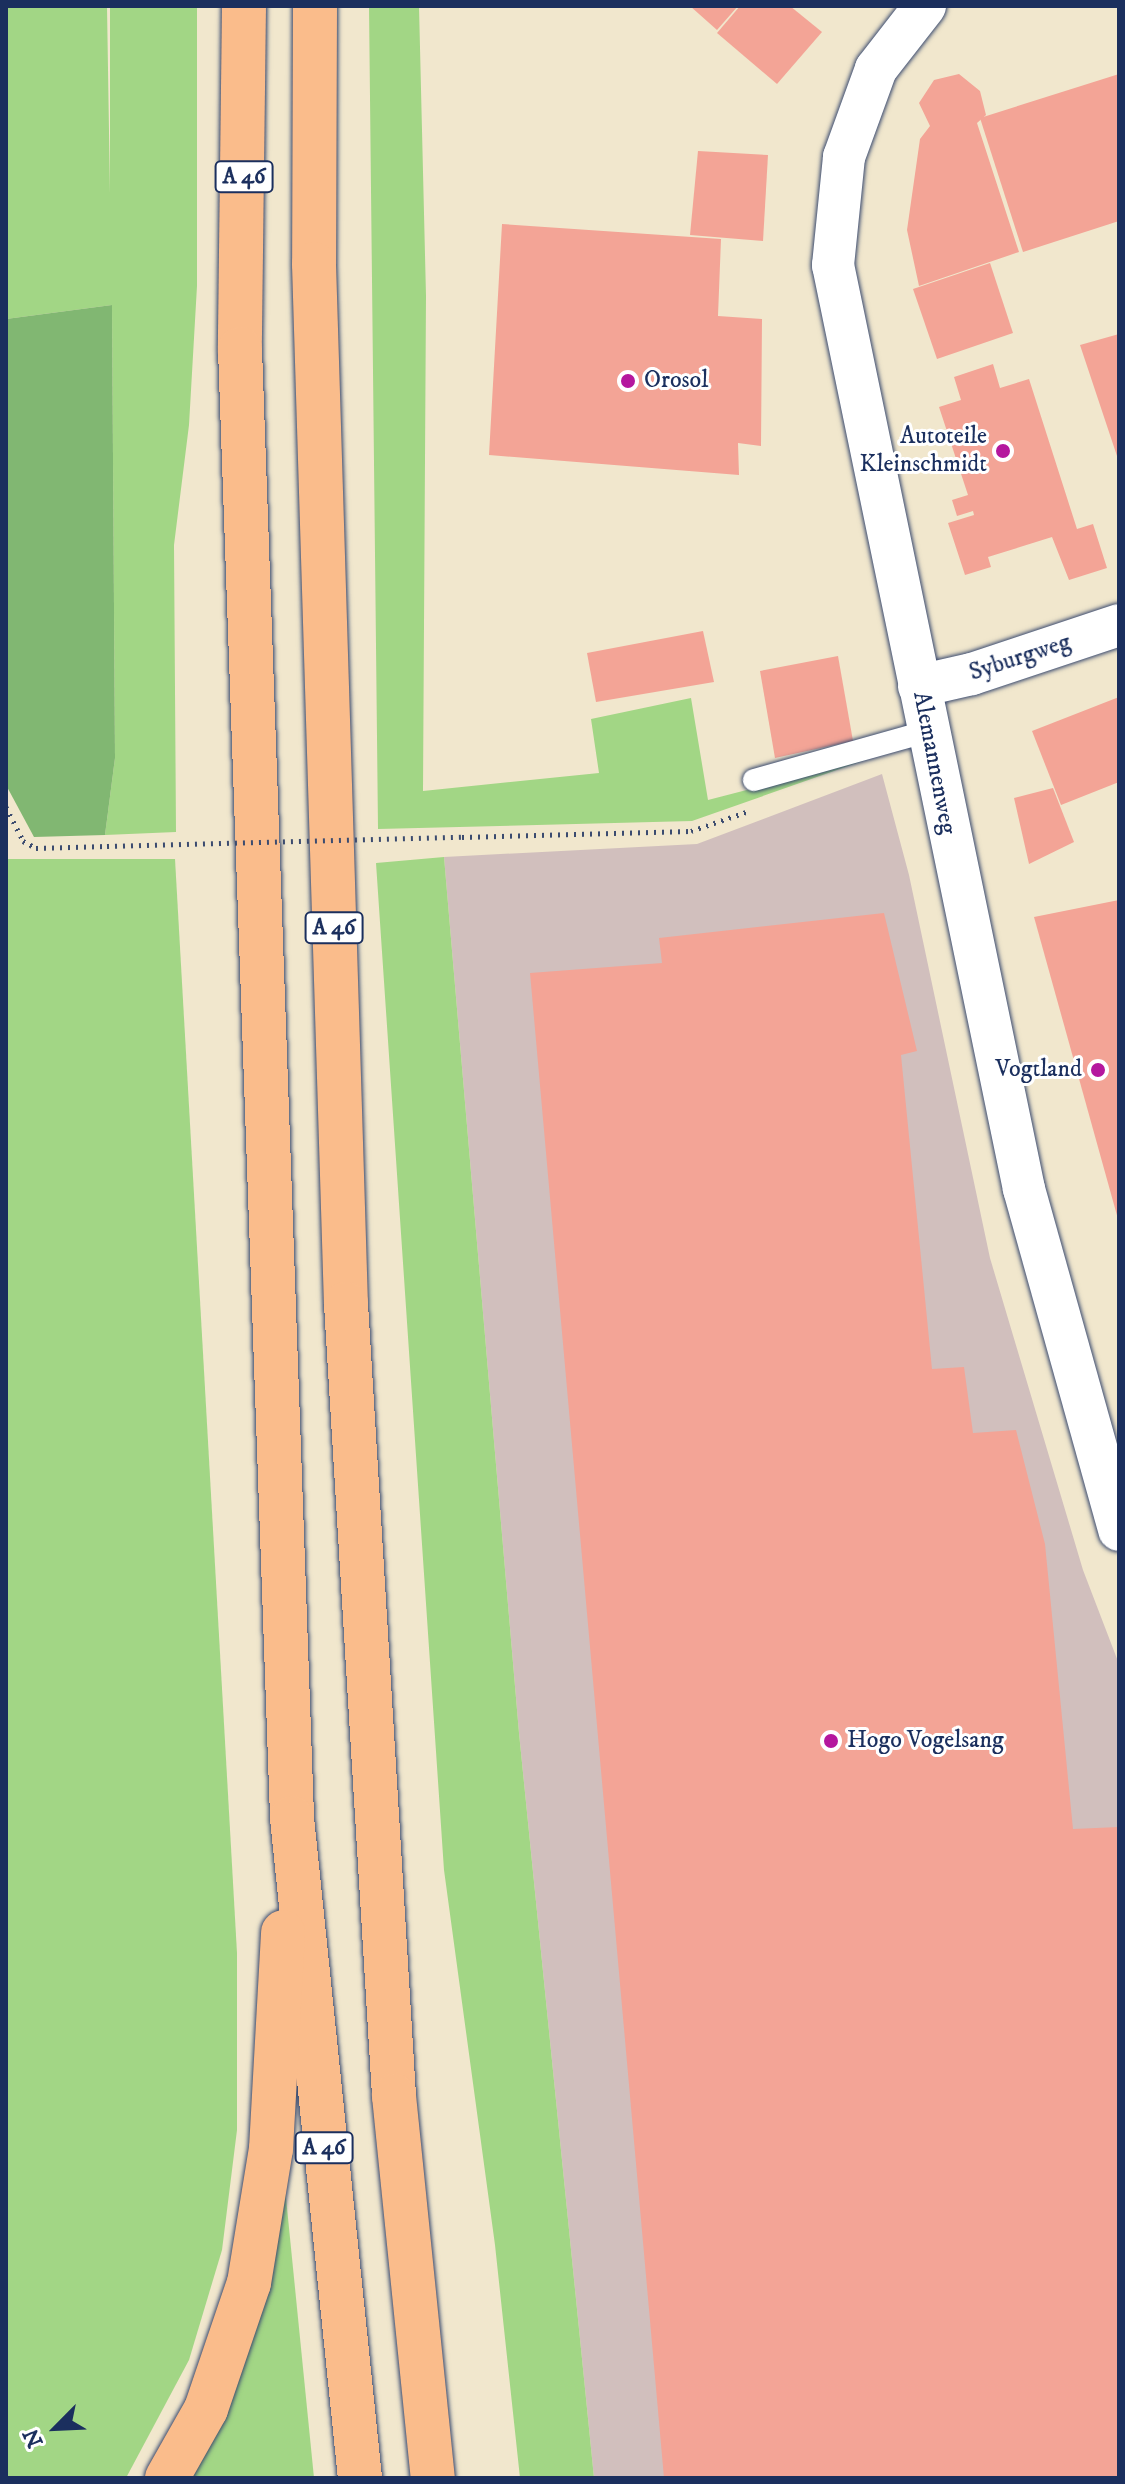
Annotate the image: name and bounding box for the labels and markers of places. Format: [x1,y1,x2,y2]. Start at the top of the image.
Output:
place label: Orosol [644,367,708,395]
marker: Orosol [619,372,637,390]
place label: Autoteile Kleinschmidt [860,423,987,479]
marker: Autoteile Kleinschmidt [994,442,1012,460]
place label: Vogtland [995,1056,1082,1084]
marker: Vogtland [1089,1061,1107,1079]
place label: Hogo Vogelsang [847,1727,1004,1755]
marker: Hogo Vogelsang [822,1732,840,1750]

